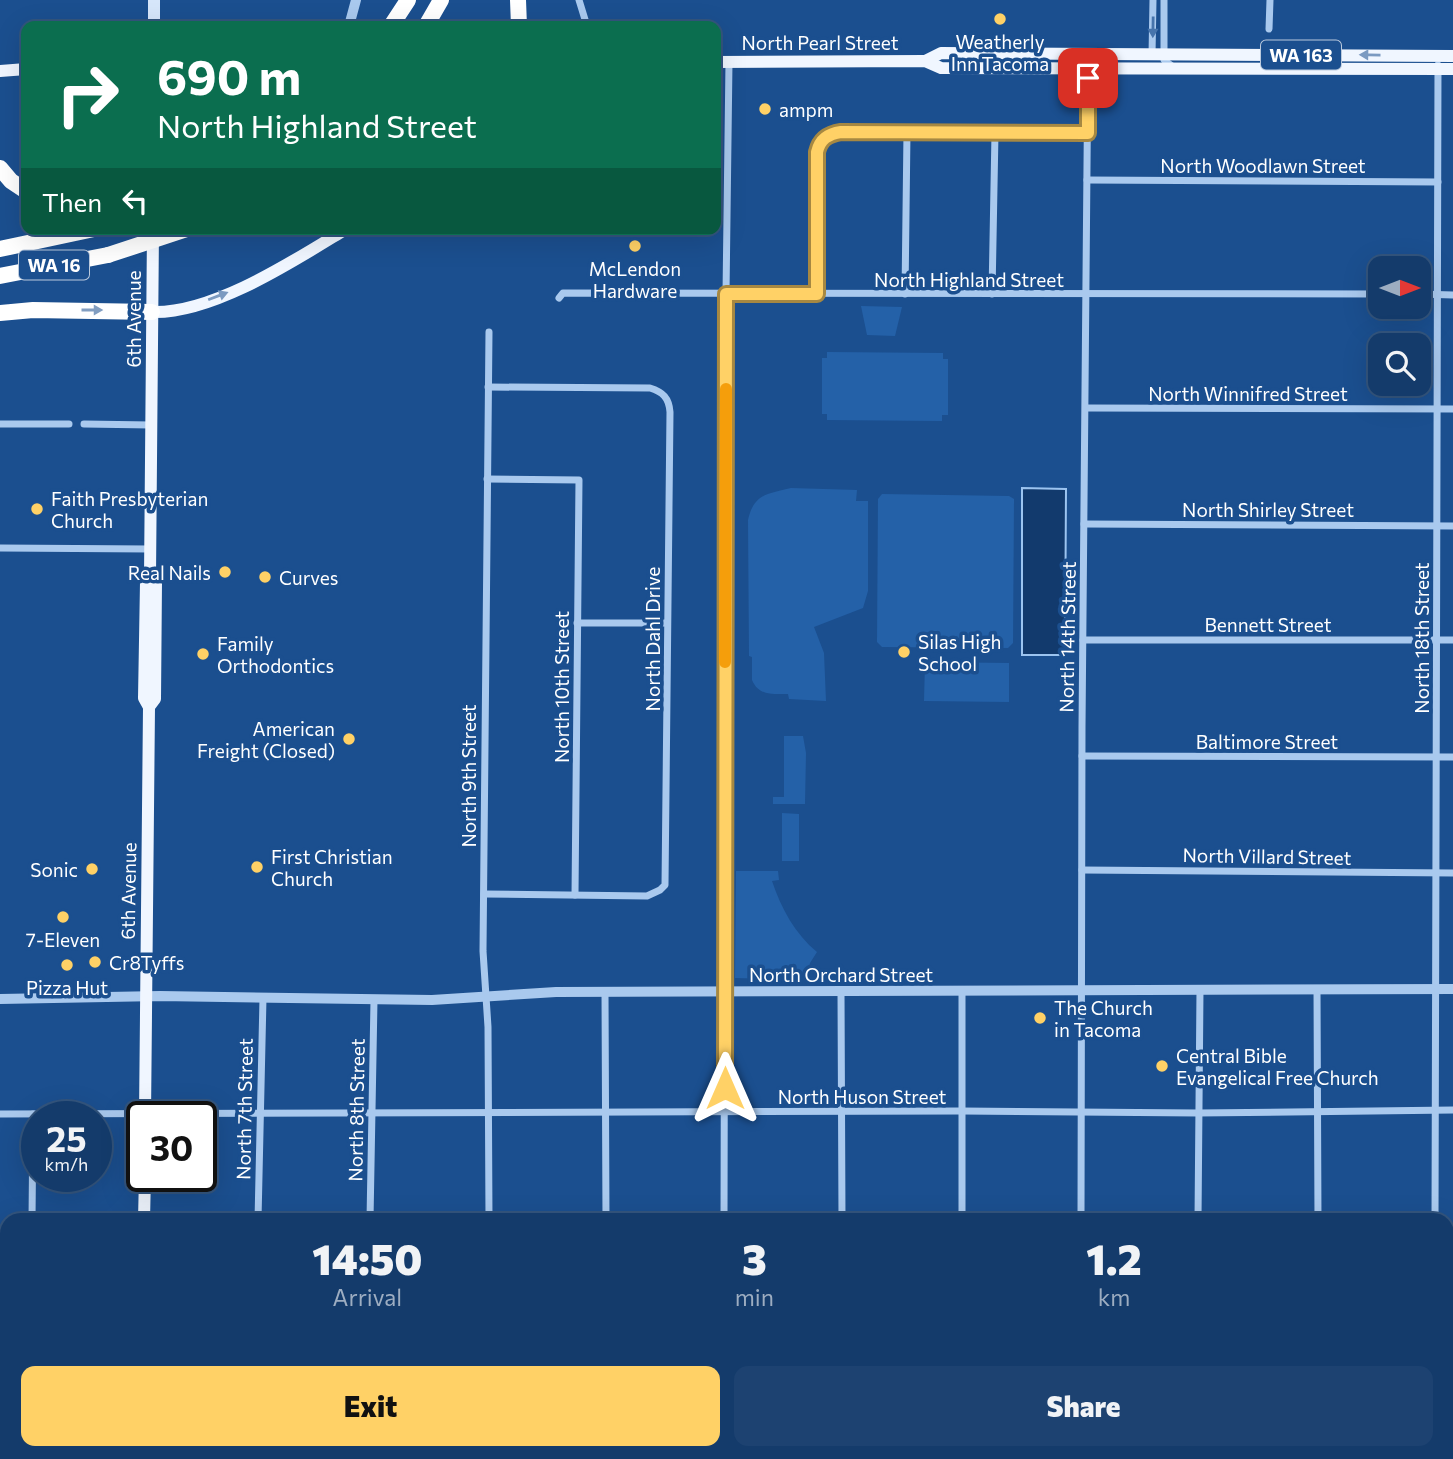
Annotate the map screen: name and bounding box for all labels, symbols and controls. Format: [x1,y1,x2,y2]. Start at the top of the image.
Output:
marker: Weatherly Inn Tacoma [992,11,1008,27]
one-way arrow [1147,16,1158,38]
place label: Weatherly Inn Tacoma [951,30,1049,75]
street label: North Pearl Street [742,31,899,54]
road number: WA 163 [1261,40,1341,70]
text: 690 m [157,45,301,105]
pin [1058,48,1118,108]
icon: right [42,49,133,140]
one-way arrow [1359,49,1381,61]
icon: arrive [1069,59,1107,97]
place label: ampm [779,98,833,121]
marker: ampm [757,101,773,117]
text: North Highland Street [157,105,477,145]
street label: North Woodlawn Street [1160,154,1366,177]
icon: left [116,182,154,220]
text: Then [42,186,102,217]
marker: McLendon Hardware [627,238,643,254]
road number: WA 16 [19,250,89,279]
north arrow [1368,256,1432,318]
map controls [1368,256,1431,396]
place label: McLendon Hardware [589,257,681,302]
street label: North Highland Street [874,268,1064,291]
street label: 6th Avenue [122,270,145,368]
one-way arrow [207,291,228,302]
one-way arrow [82,305,104,316]
button: search [1368,333,1431,396]
street label: North Winnifred Street [1148,382,1348,405]
place label: Faith Presbyterian Church [51,487,208,532]
street label: North Shirley Street [1182,498,1354,521]
marker: Faith Presbyterian Church [29,501,45,517]
place label: Real Nails [128,561,211,584]
street label: North 14th Street [1054,561,1080,713]
street label: North 18th Street [1410,562,1433,714]
marker: Real Nails [217,564,233,580]
place label: Curves [279,566,338,589]
street label: North Dahl Drive [641,567,664,711]
marker: Curves [257,569,273,585]
street label: North 10th Street [550,611,573,763]
street label: Bennett Street [1205,613,1332,636]
place label: Silas High School [918,630,1001,675]
place label: Family Orthodontics [217,632,334,677]
marker: Silas High School [896,644,912,660]
marker: Family Orthodontics [195,646,211,662]
street label: North 9th Street [457,704,480,848]
place label: American Freight (Closed) [197,717,335,762]
street label: Baltimore Street [1196,730,1338,753]
marker: American Freight (Closed) [341,731,357,747]
street label: 6th Avenue [116,842,140,940]
street label: North Villard Street [1182,843,1352,869]
place label: First Christian Church [271,845,393,890]
place label: Sonic [30,858,78,881]
marker: First Christian Church [249,859,265,875]
marker: Sonic [84,861,100,877]
marker: 7-Eleven [55,909,71,925]
place label: 7-Eleven [26,928,100,951]
place label: Cr8Tyffs [109,951,184,974]
marker: Cr8Tyffs [87,954,103,970]
marker: Pizza Hut [59,957,75,973]
street label: North Orchard Street [749,963,933,986]
place label: Pizza Hut [26,976,108,999]
place label: The Church in Tacoma [1054,996,1153,1041]
marker: The Church in Tacoma [1032,1010,1048,1026]
street label: North 7th Street [231,1038,257,1180]
street label: North 8th Street [343,1038,369,1182]
place label: Central Bible Evangelical Free Church [1176,1044,1379,1089]
position arrow [688,1051,762,1125]
marker: Central Bible Evangelical Free Church [1154,1058,1170,1074]
street label: North Huson Street [778,1085,947,1108]
speed limit sign: 30 [126,1101,217,1192]
text: 25 [46,1116,87,1159]
text: km/h [45,1153,88,1175]
text: 14:50 [312,1232,423,1284]
text: 3 [742,1232,767,1284]
text: 1.2 [1086,1232,1142,1284]
text: Arrival [333,1283,402,1311]
text: min [735,1283,774,1311]
text: km [1098,1283,1130,1311]
button: Exit [21,1366,720,1446]
button: Share [734,1366,1433,1446]

